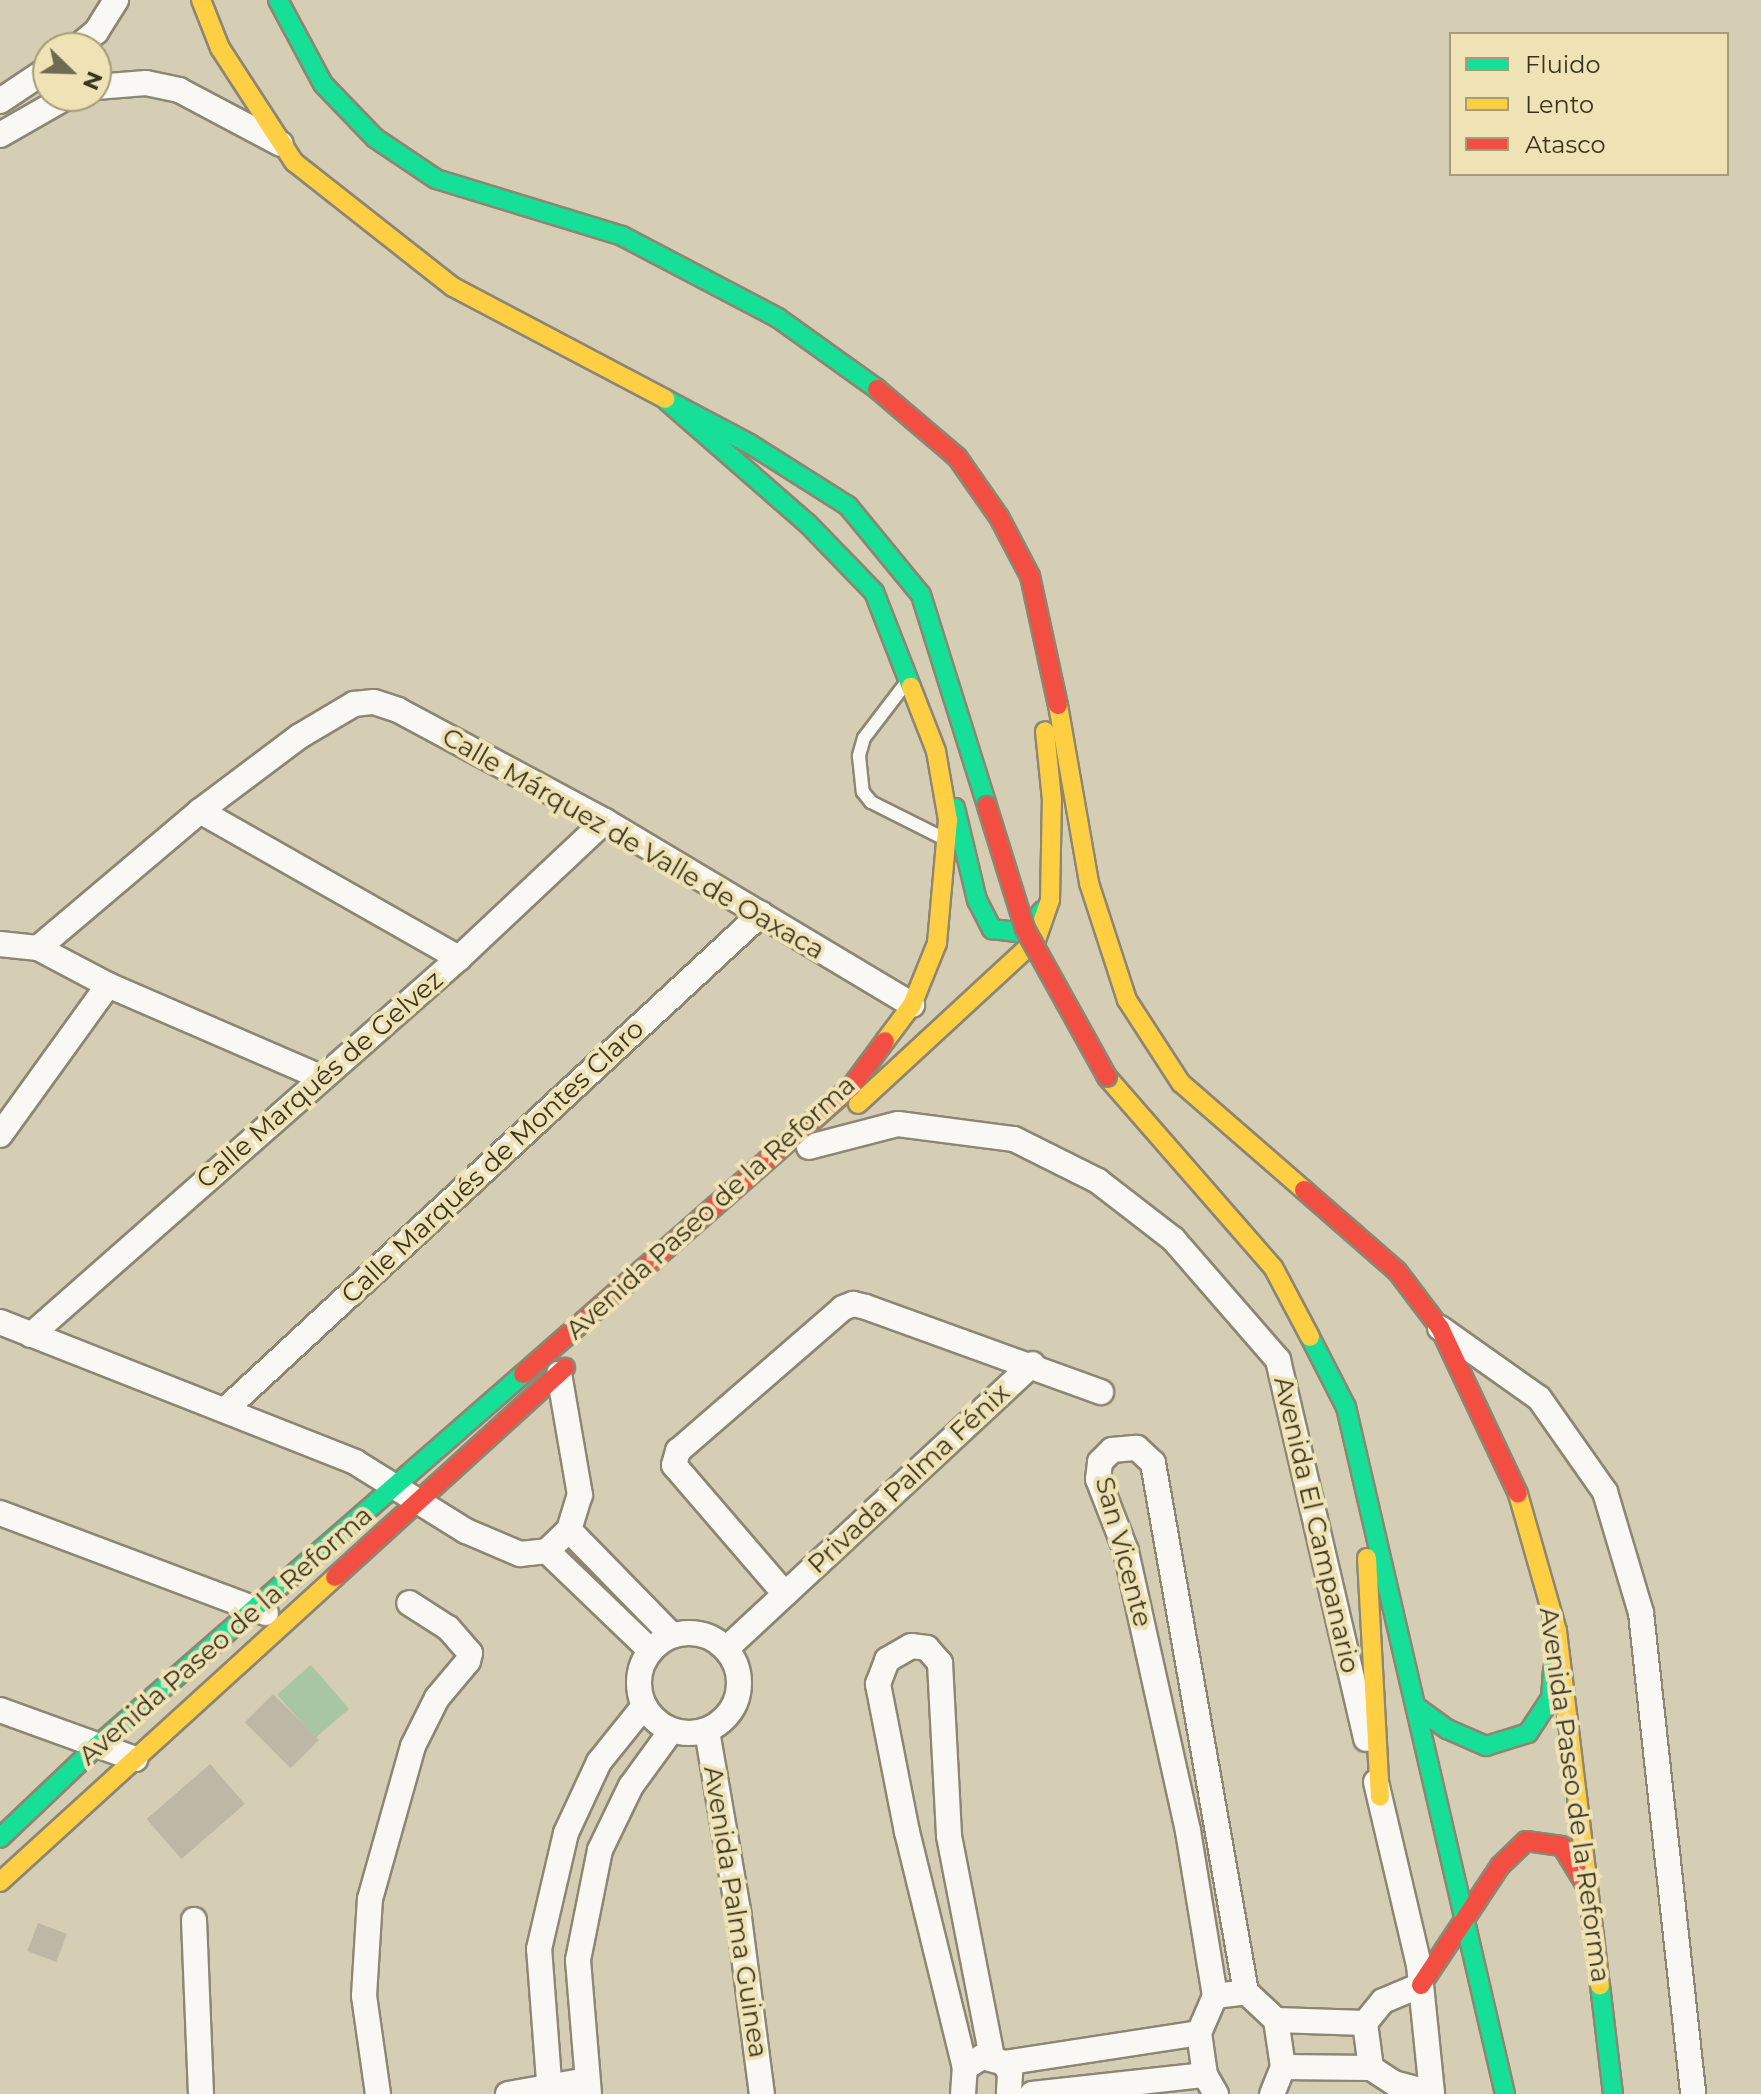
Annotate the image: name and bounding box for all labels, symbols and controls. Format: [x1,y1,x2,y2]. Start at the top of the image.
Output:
north arrow [32,32,112,112]
legend [1449,32,1729,176]
text: Fluido [1525,50,1601,79]
text: N [77,67,109,94]
text: Lento [1525,90,1594,119]
text: Atasco [1525,130,1606,159]
street label: Calle Márquez de Valle de Oaxaca [436,721,830,967]
street label: Calle Marqués de Gelvez [190,965,450,1195]
street label: Calle Marqués de Montes Claro [335,1014,651,1310]
street label: Avenida Paseo de la Reforma [560,1070,862,1346]
street label: Avenida El Campanario [1267,1374,1365,1676]
street label: Privada Palma Fénix [802,1377,1016,1581]
street label: San Vicente [1088,1474,1158,1630]
street label: Avenida Paseo de la Reforma [73,1500,379,1772]
street label: Avenida Paseo de la Reforma [1532,1605,1616,1985]
street label: Avenida Palma Guinea [697,1764,773,2060]

